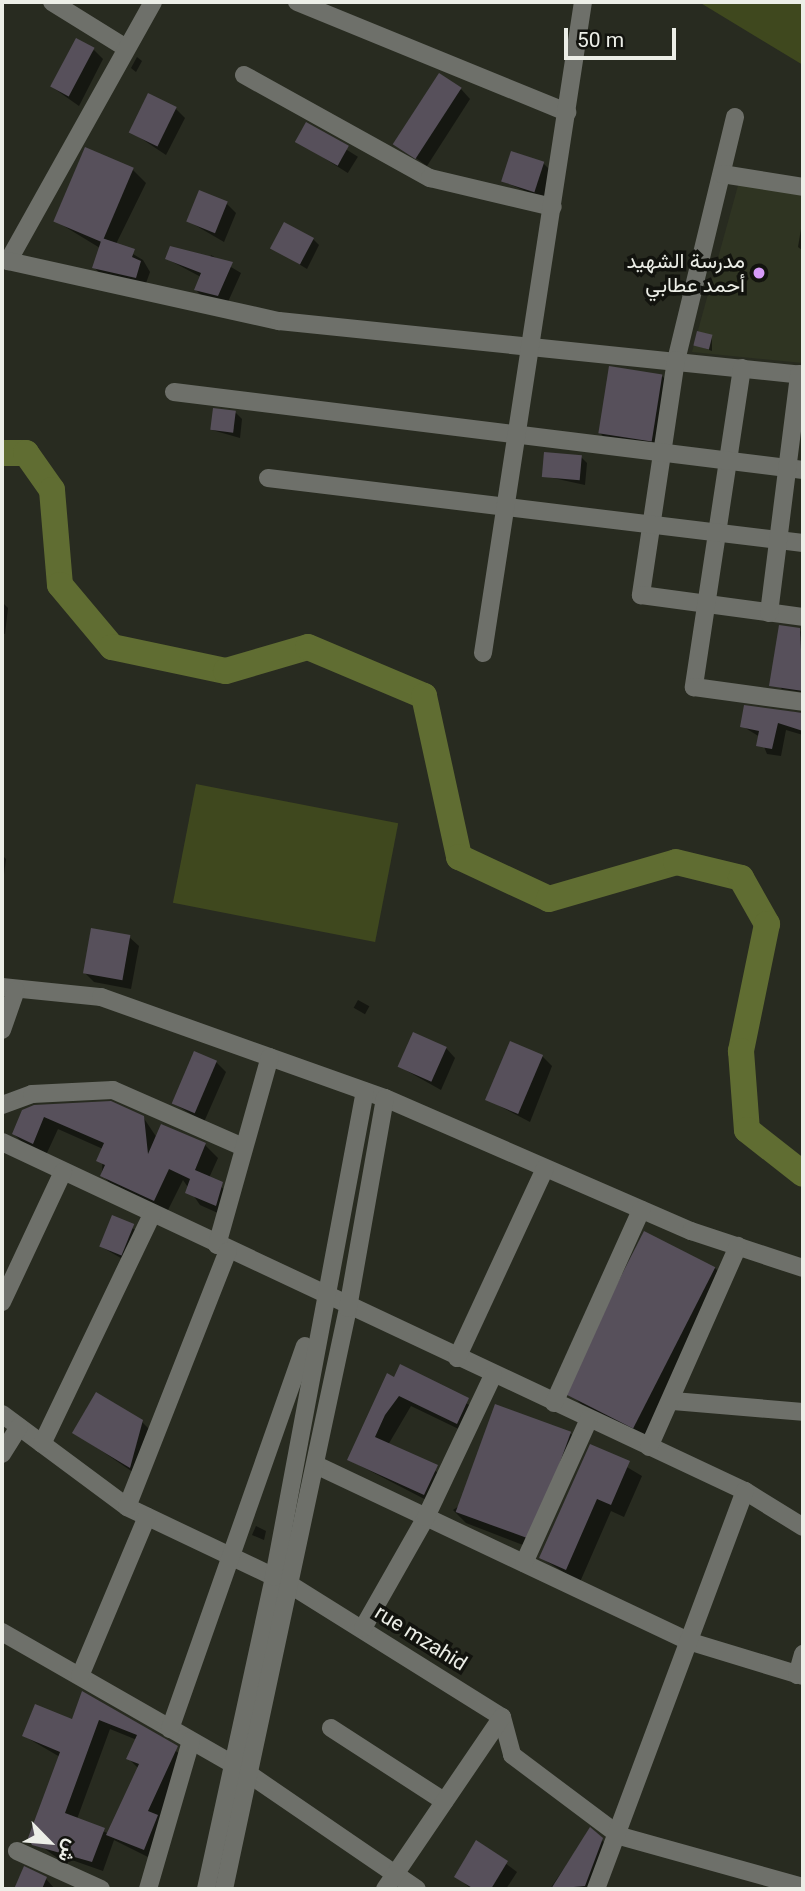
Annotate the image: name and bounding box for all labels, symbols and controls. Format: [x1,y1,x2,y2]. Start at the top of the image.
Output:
scale bar [567,14,679,58]
text: 50 m [577,28,624,52]
place label: مدرسة الشهيد أحمد عطابي [627,248,745,298]
marker: مدرسة الشهيد أحمد عطابي [751,265,767,281]
street label: rue mzahid [370,1600,472,1676]
north arrow [14,1807,84,1877]
text: ش [53,1836,84,1866]

